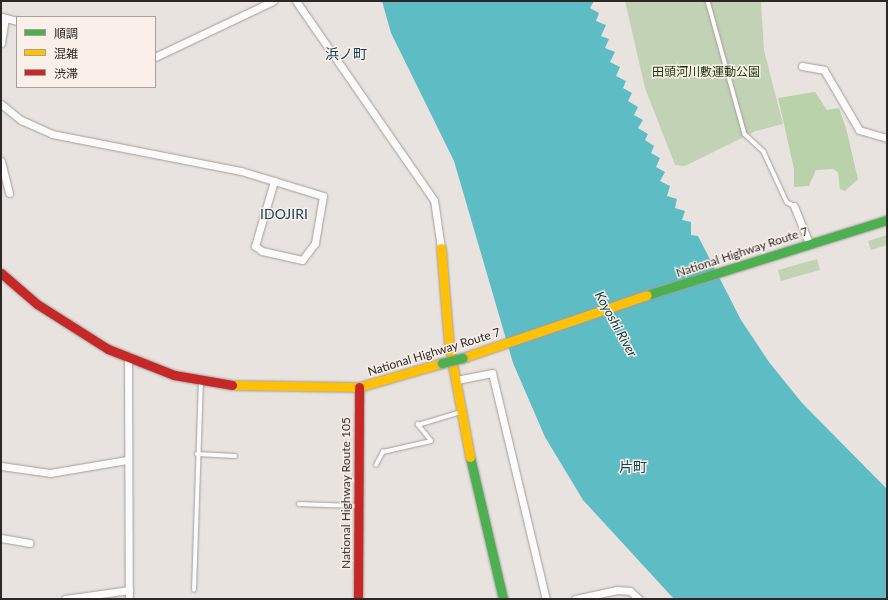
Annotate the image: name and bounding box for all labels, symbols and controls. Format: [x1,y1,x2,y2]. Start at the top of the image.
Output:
legend [16,16,156,88]
text: 順調 [54,26,78,41]
text: 混雑 [54,46,78,61]
district label: 浜ノ町 [325,46,367,62]
park label: 田頭河川敷運動公園 [652,65,760,79]
text: 渋滞 [54,66,78,81]
district label: IDOJIRI [257,206,311,222]
street label: National Highway Route 7 [674,224,810,280]
water label: Koyoshi River [592,289,640,359]
street label: National Highway Route 7 [366,325,502,379]
street label: National Highway Route 105 [339,417,353,569]
district label: 片町 [619,459,647,475]

